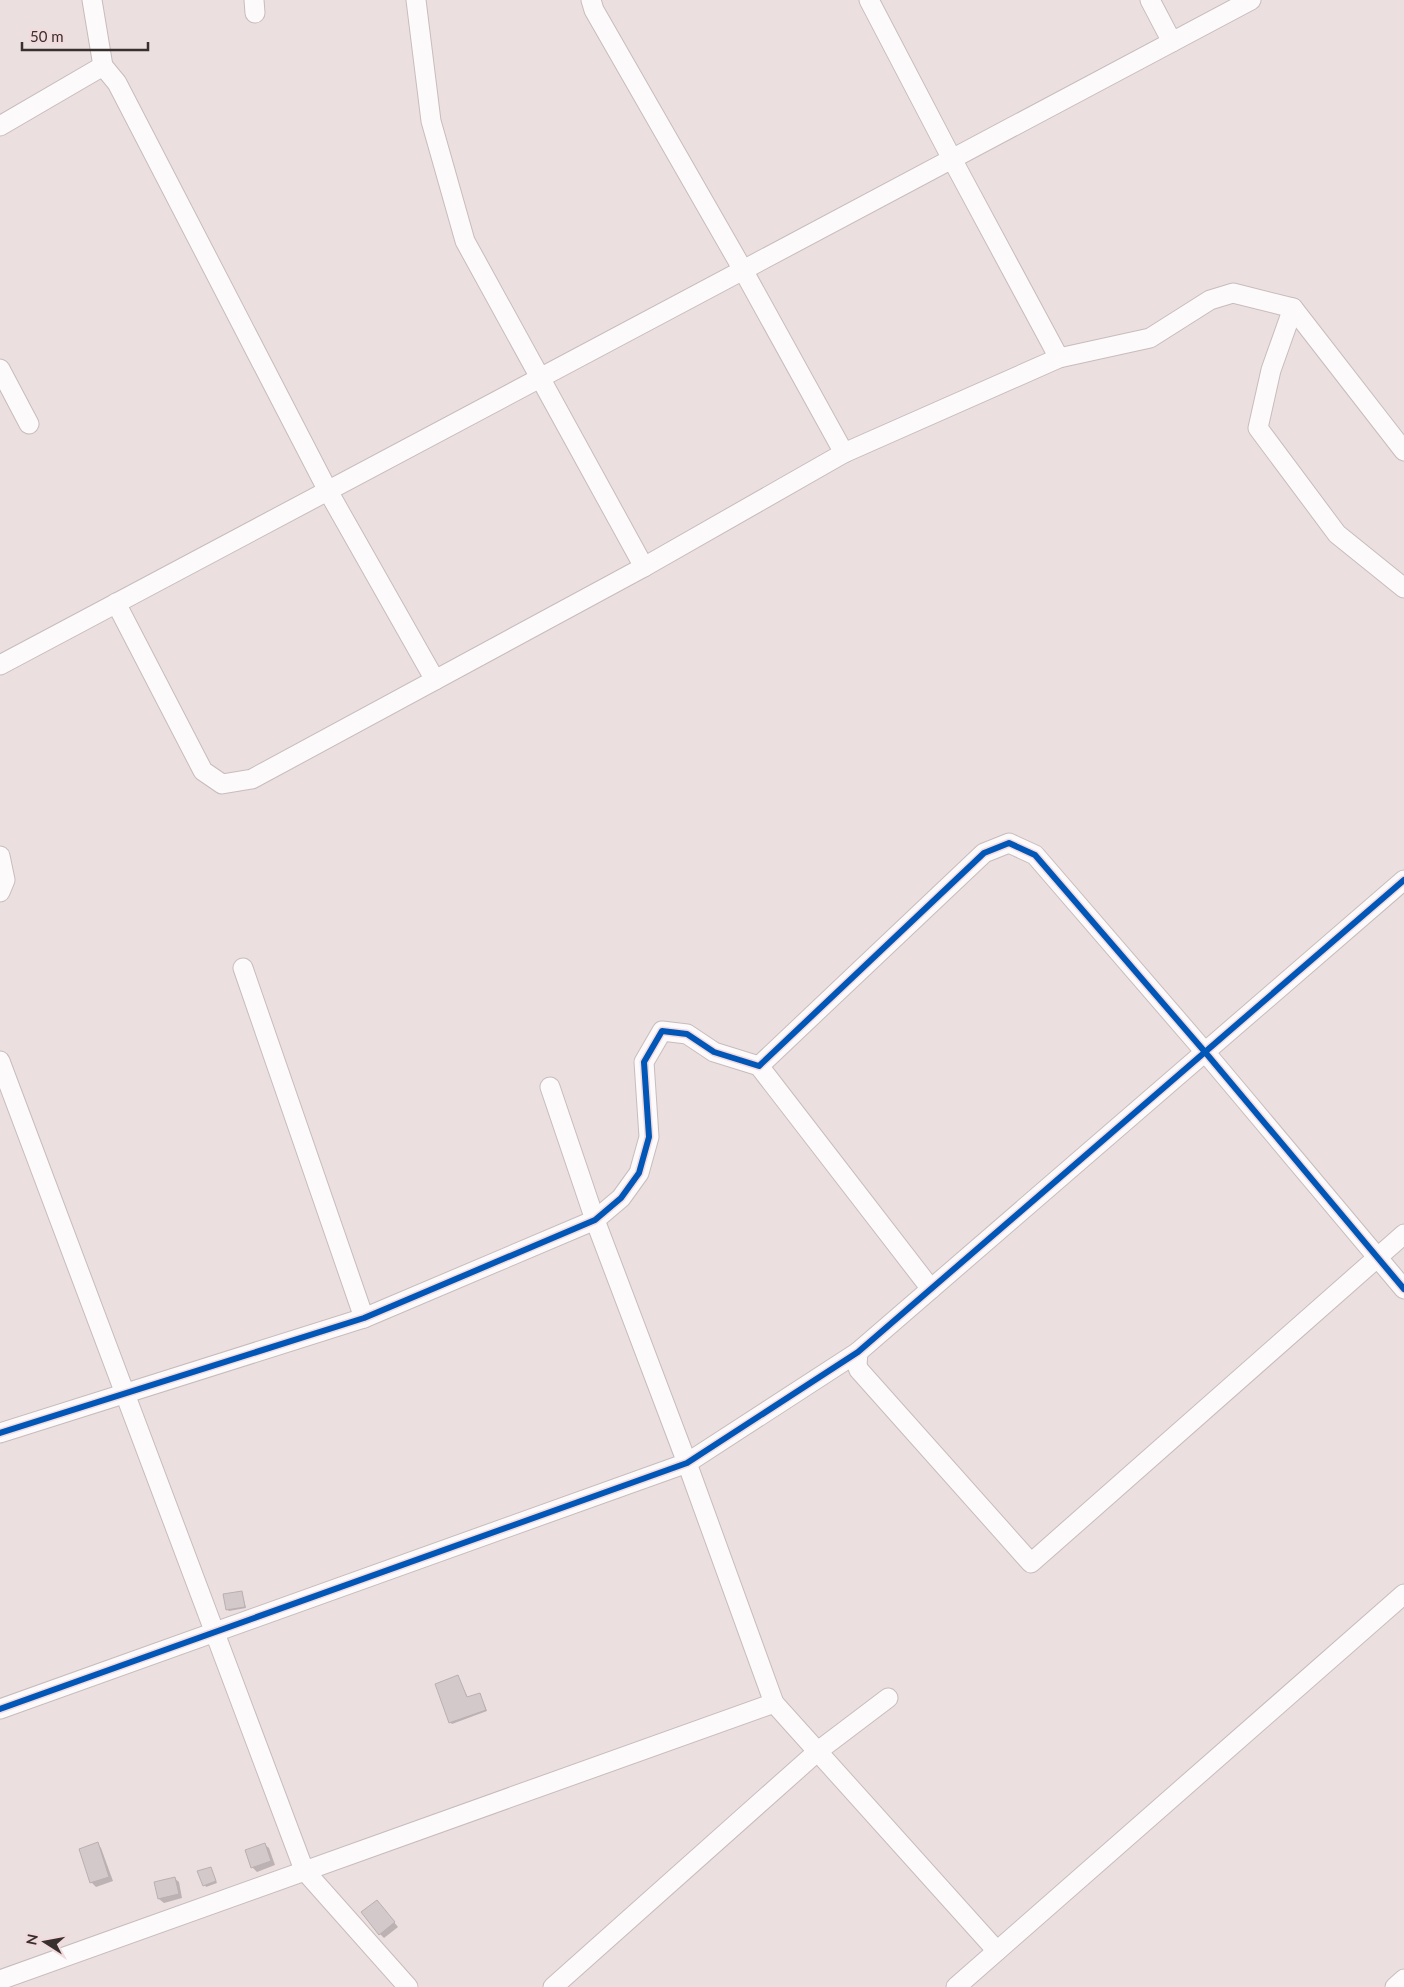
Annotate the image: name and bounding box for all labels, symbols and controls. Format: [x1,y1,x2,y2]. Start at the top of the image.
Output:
scale bar [22,20,149,52]
text: 50 m [30,27,64,45]
north arrow [20,1917,70,1967]
text: N [22,1933,41,1946]

